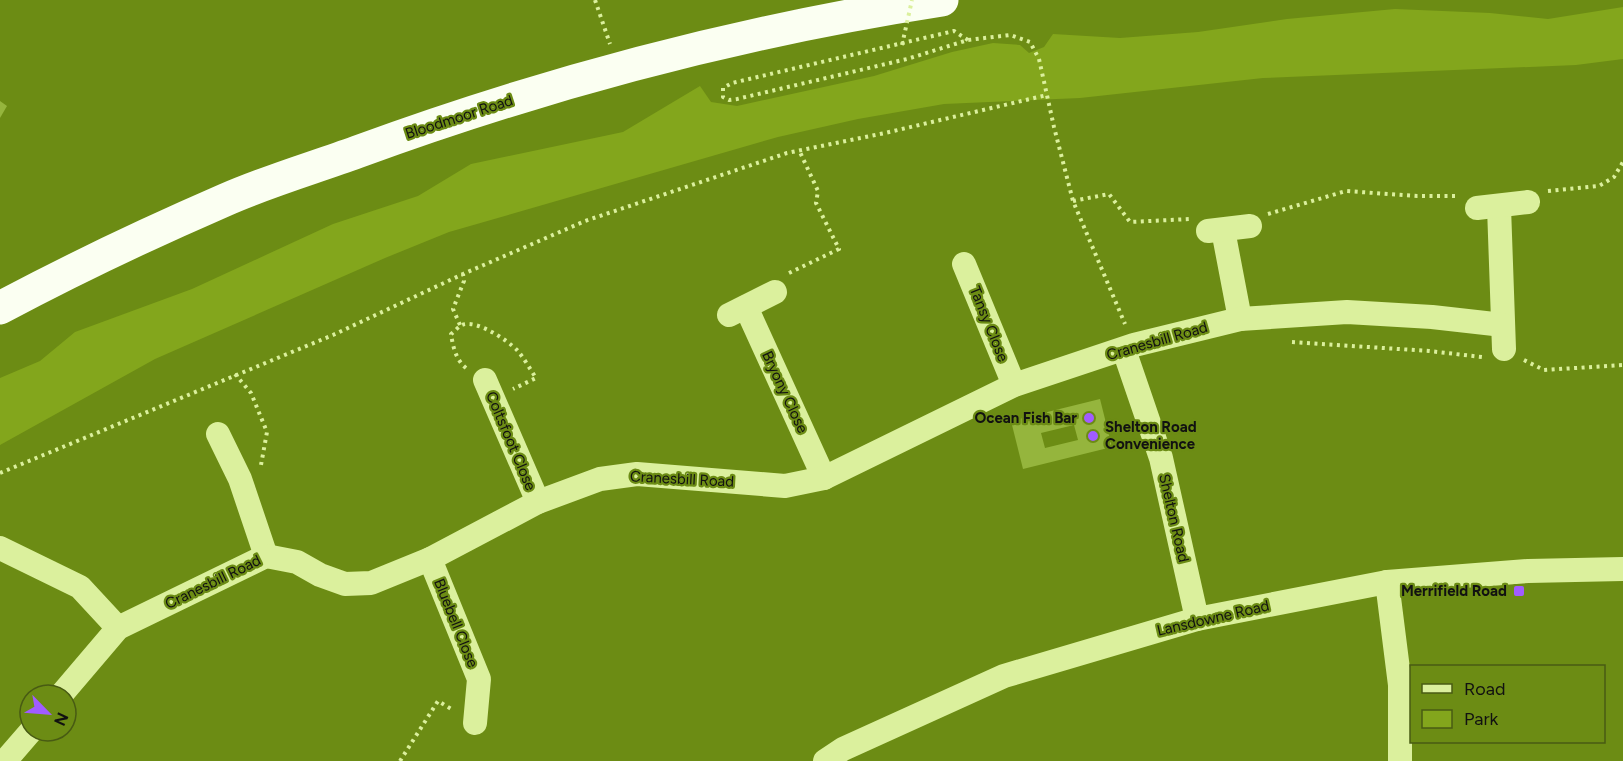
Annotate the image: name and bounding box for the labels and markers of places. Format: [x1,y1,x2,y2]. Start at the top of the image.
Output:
place label: Ocean Fish Bar [974,409,1077,427]
marker: Ocean Fish Bar [1082,411,1096,425]
place label: Shelton Road Convenience [1105,418,1197,453]
marker: Shelton Road Convenience [1086,429,1100,443]
place label: Merrifield Road [1401,582,1507,600]
marker: Merrifield Road [1512,584,1526,598]

